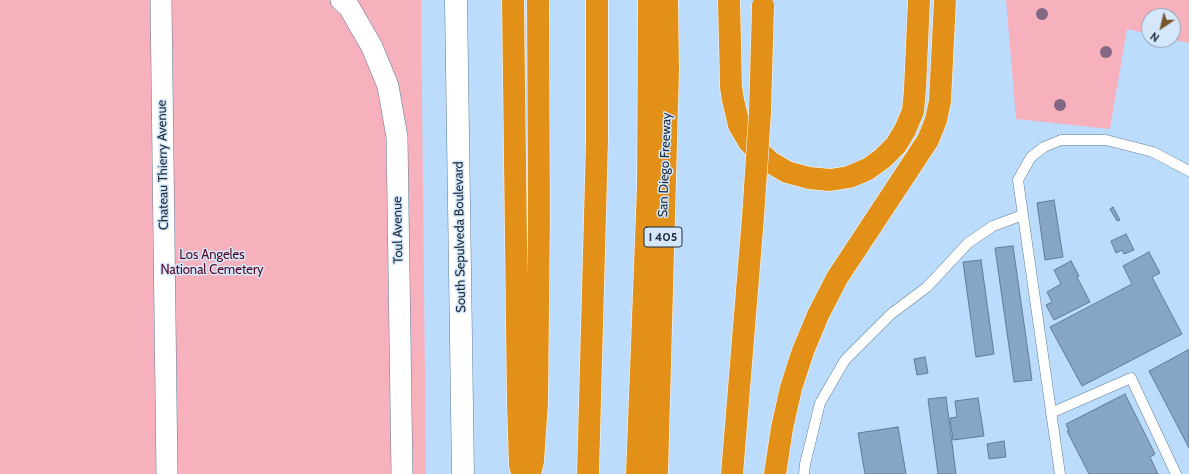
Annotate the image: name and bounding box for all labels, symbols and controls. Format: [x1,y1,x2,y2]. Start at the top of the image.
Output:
north arrow [1141,8,1181,48]
text: N [1147,29,1162,45]
street label: Chateau Thierry Avenue [154,100,172,230]
street label: San Diego Freeway [655,112,675,218]
street label: South Sepulveda Boulevard [451,161,469,313]
street label: Toul Avenue [390,196,406,264]
road number: I 405 [644,227,682,247]
park label: Los Angeles National Cemetery [160,247,264,278]

